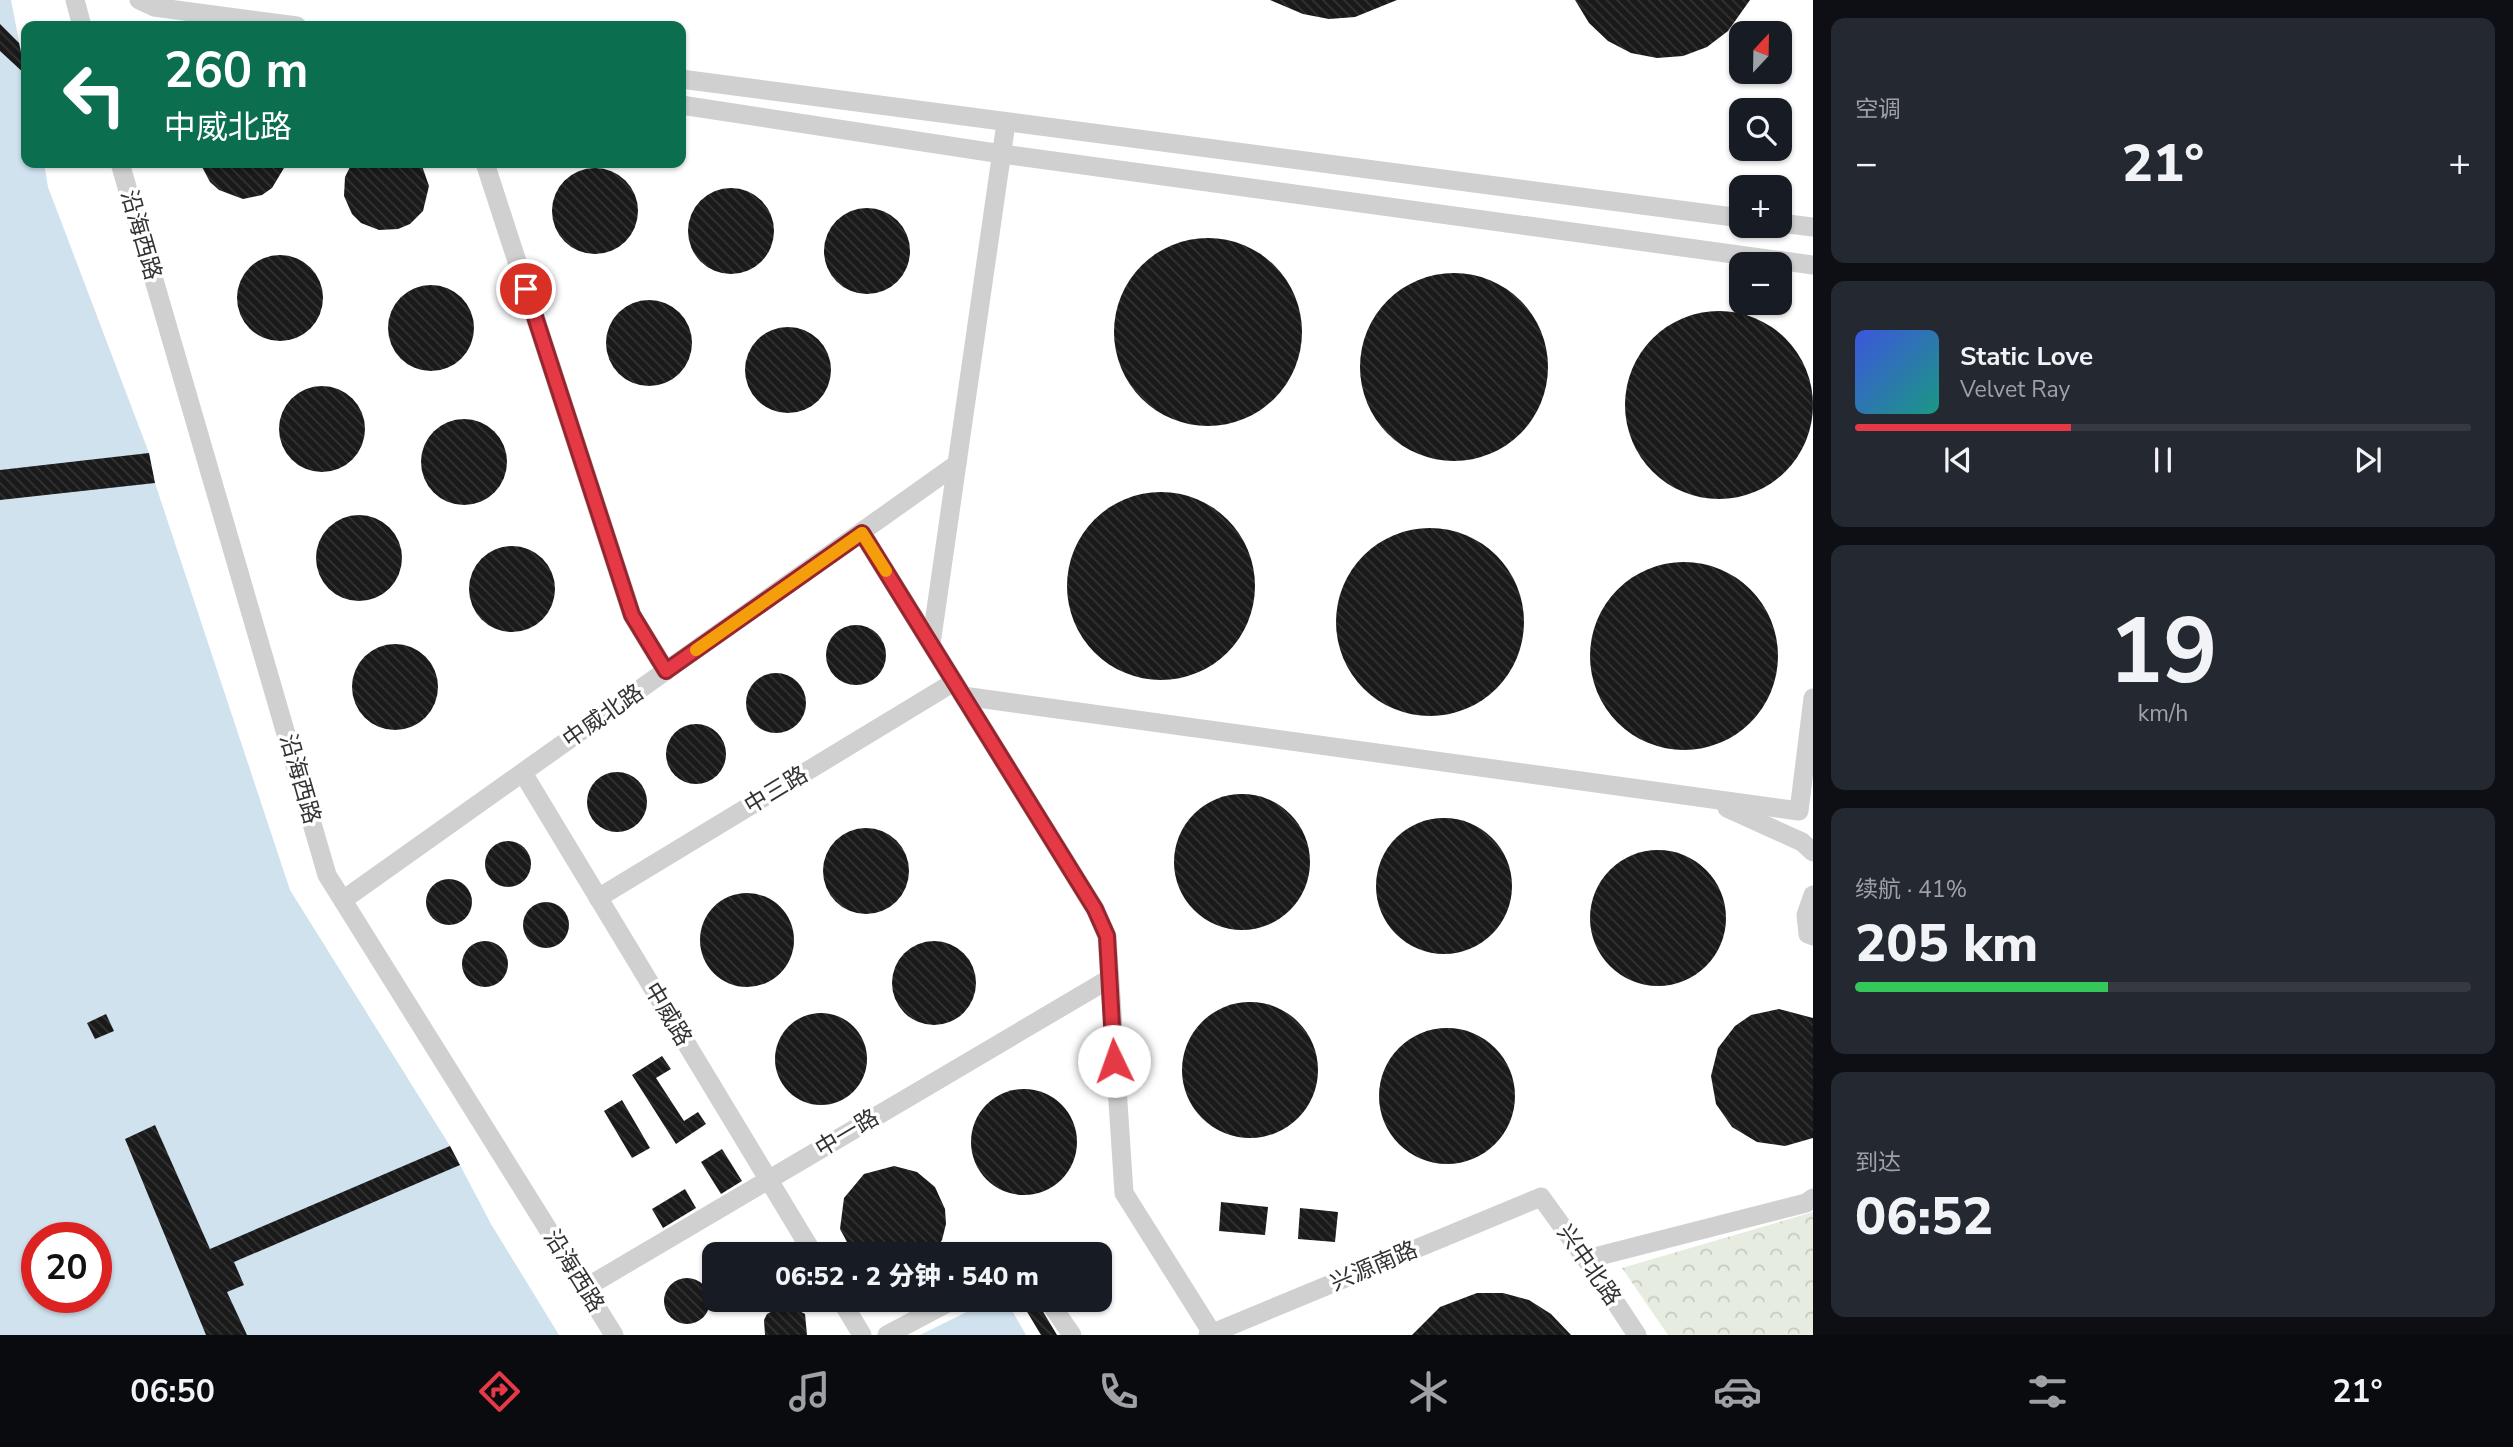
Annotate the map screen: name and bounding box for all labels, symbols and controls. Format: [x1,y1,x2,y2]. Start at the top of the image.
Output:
north arrow [1729,21,1792,84]
map controls [1729,21,1792,315]
text: 260 m [164,37,308,104]
icon: left [49,49,140,140]
text: 空调 [1855,94,1901,125]
button: search [1729,98,1792,161]
text: 中威北路 [164,106,292,149]
text: 21° [2122,128,2204,199]
text: − [1855,138,1878,189]
text: + [2448,138,2471,189]
button: + [1729,175,1792,238]
street label: 沿海西路 [113,187,169,283]
button: − [1729,252,1792,315]
pin [496,259,556,319]
icon: arrive [507,270,545,308]
text: Static Love [1960,339,2093,374]
text: Velvet Ray [1960,374,2070,405]
icon: previous [1939,441,1977,479]
icon: pause [2144,441,2182,479]
icon: next [2349,441,2387,479]
text: 19 [2108,590,2218,714]
street label: 中威北路 [556,677,650,755]
text: km/h [2138,698,2188,729]
street label: 沿海西路 [272,731,328,827]
street label: 中三路 [738,759,814,821]
text: 续航 · 41% [1855,874,1967,905]
text: 205 km [1855,908,2038,979]
street label: 中威路 [637,976,699,1052]
position arrow [1077,1024,1151,1098]
street label: 中一路 [809,1102,885,1164]
text: 到达 [1855,1147,1901,1178]
text: 06:52 [1855,1181,1993,1252]
street label: 兴中北路 [1550,1218,1628,1312]
speed limit sign: 20 [21,1222,112,1313]
street label: 沿海西路 [536,1224,612,1318]
street label: 兴源南路 [1326,1234,1422,1298]
text: 06:52 · 2 分钟 · 540 m [775,1259,1039,1294]
icon: directions [475,1367,524,1416]
icon: music [785,1367,834,1416]
icon: phone [1094,1367,1143,1416]
icon: climate [1404,1367,1453,1416]
icon: car [1713,1367,1762,1416]
icon: filters [2023,1367,2072,1416]
text: 06:50 [130,1370,215,1413]
text: 21° [2332,1370,2383,1413]

